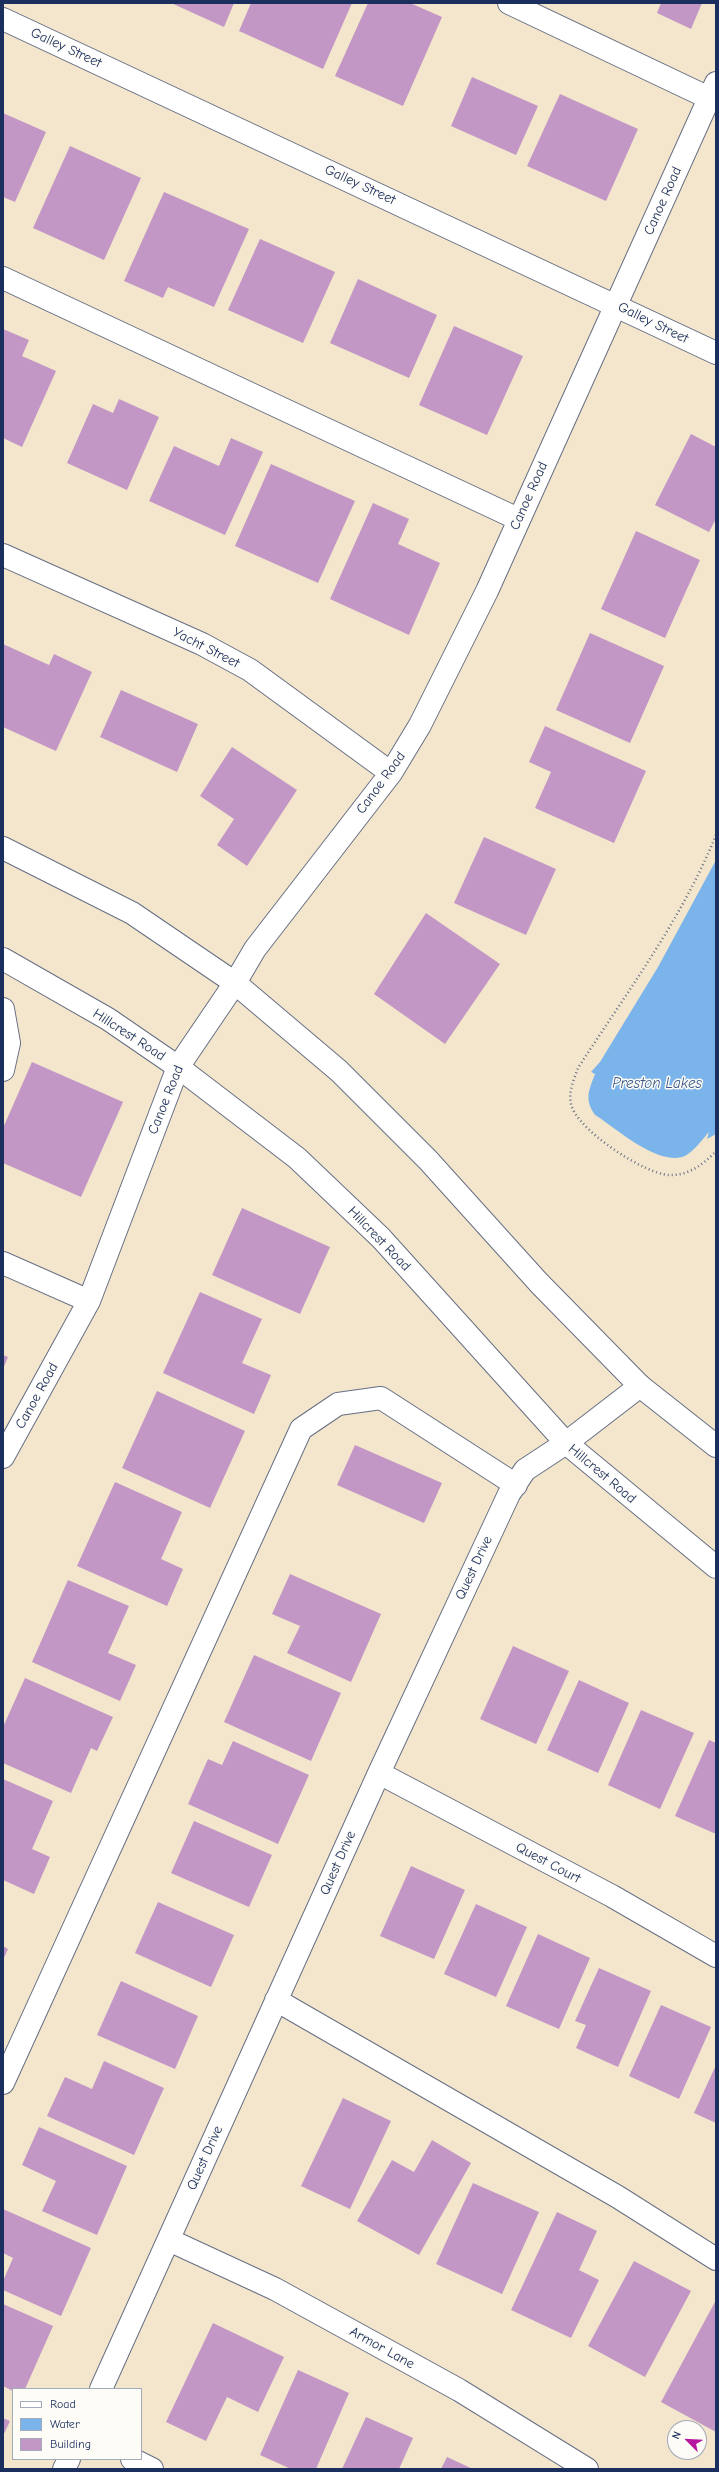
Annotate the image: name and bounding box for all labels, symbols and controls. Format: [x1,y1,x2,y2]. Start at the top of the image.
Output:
street label: Galley Street [28,24,104,72]
street label: Galley Street [322,161,398,209]
street label: Canoe Road [641,164,685,238]
street label: Galley Street [615,299,691,347]
street label: Canoe Road [507,459,551,533]
street label: Yacht Street [170,624,242,672]
street label: Canoe Road [353,749,409,817]
street label: Hillcrest Road [90,1005,168,1065]
street label: Canoe Road [145,1063,187,1137]
water label: Preston Lakes [612,1075,702,1093]
street label: Hillcrest Road [344,1203,414,1275]
street label: Canoe Road [12,1360,62,1432]
street label: Hillcrest Road [565,1441,639,1507]
street label: Quest Drive [452,1533,496,1603]
street label: Quest Drive [316,1828,360,1898]
street label: Quest Court [513,1839,583,1887]
street label: Quest Drive [183,2123,227,2193]
street label: Armor Lane [347,2323,417,2373]
legend [12,2388,142,2460]
text: Road [50,2397,76,2411]
text: Water [50,2417,80,2431]
north arrow [667,2420,707,2460]
text: N [669,2429,684,2441]
text: Building [50,2437,91,2451]

